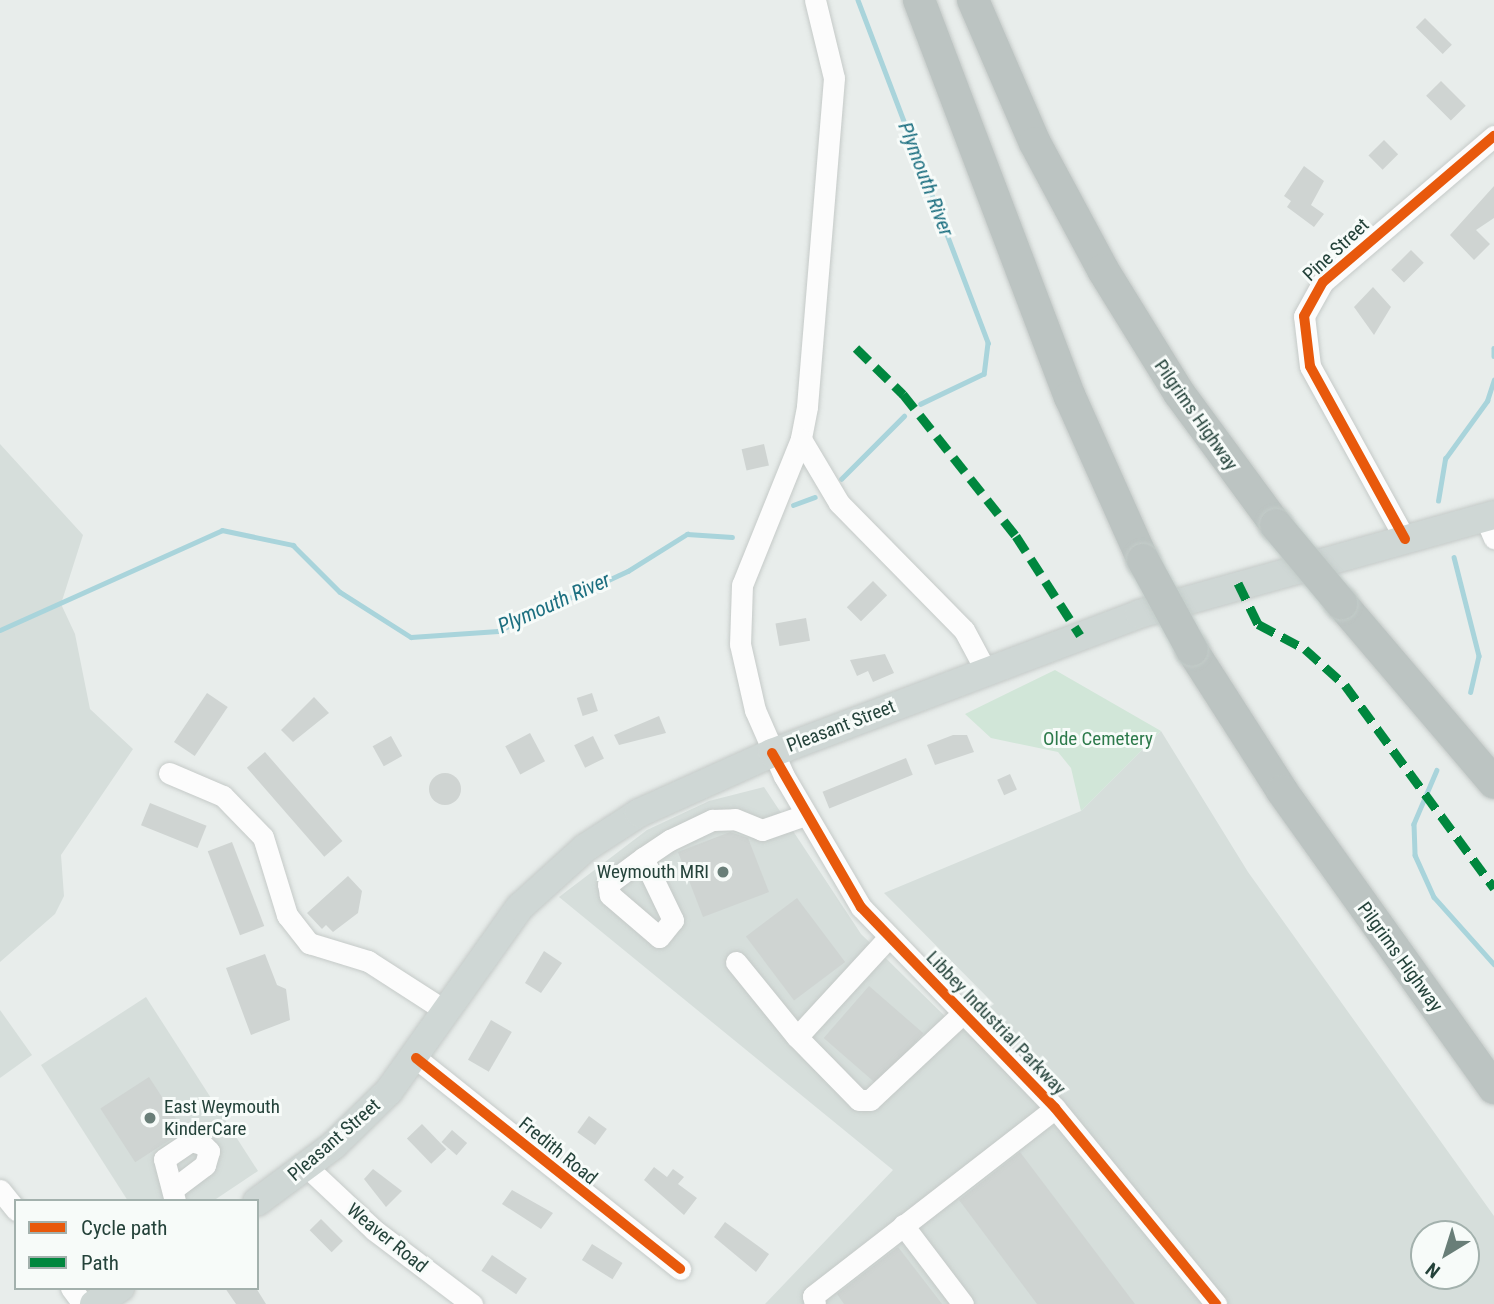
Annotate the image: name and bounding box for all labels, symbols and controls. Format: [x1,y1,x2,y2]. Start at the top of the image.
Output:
water label: Plymouth River [893,118,959,240]
street label: Pine Street [1298,214,1374,286]
street label: Pilgrims Highway [1149,355,1243,475]
water label: Plymouth River [494,567,614,639]
street label: Pleasant Street [784,695,898,757]
park label: Olde Cemetery [1043,728,1153,750]
place label: Weymouth MRI [597,861,709,883]
marker: Weymouth MRI [715,864,731,880]
street label: Pilgrims Highway [1353,898,1447,1016]
street label: Libbey Industrial Parkway [921,946,1071,1100]
street label: Pleasant Street [283,1094,385,1186]
place label: East Weymouth KinderCare [164,1096,280,1140]
marker: East Weymouth KinderCare [142,1110,158,1126]
street label: Fredith Road [514,1112,602,1190]
legend [14,1199,259,1290]
street label: Weaver Road [342,1199,432,1277]
text: Cycle path [81,1216,167,1240]
north arrow [1410,1220,1480,1290]
text: Path [81,1251,119,1275]
text: N [1421,1258,1445,1283]

